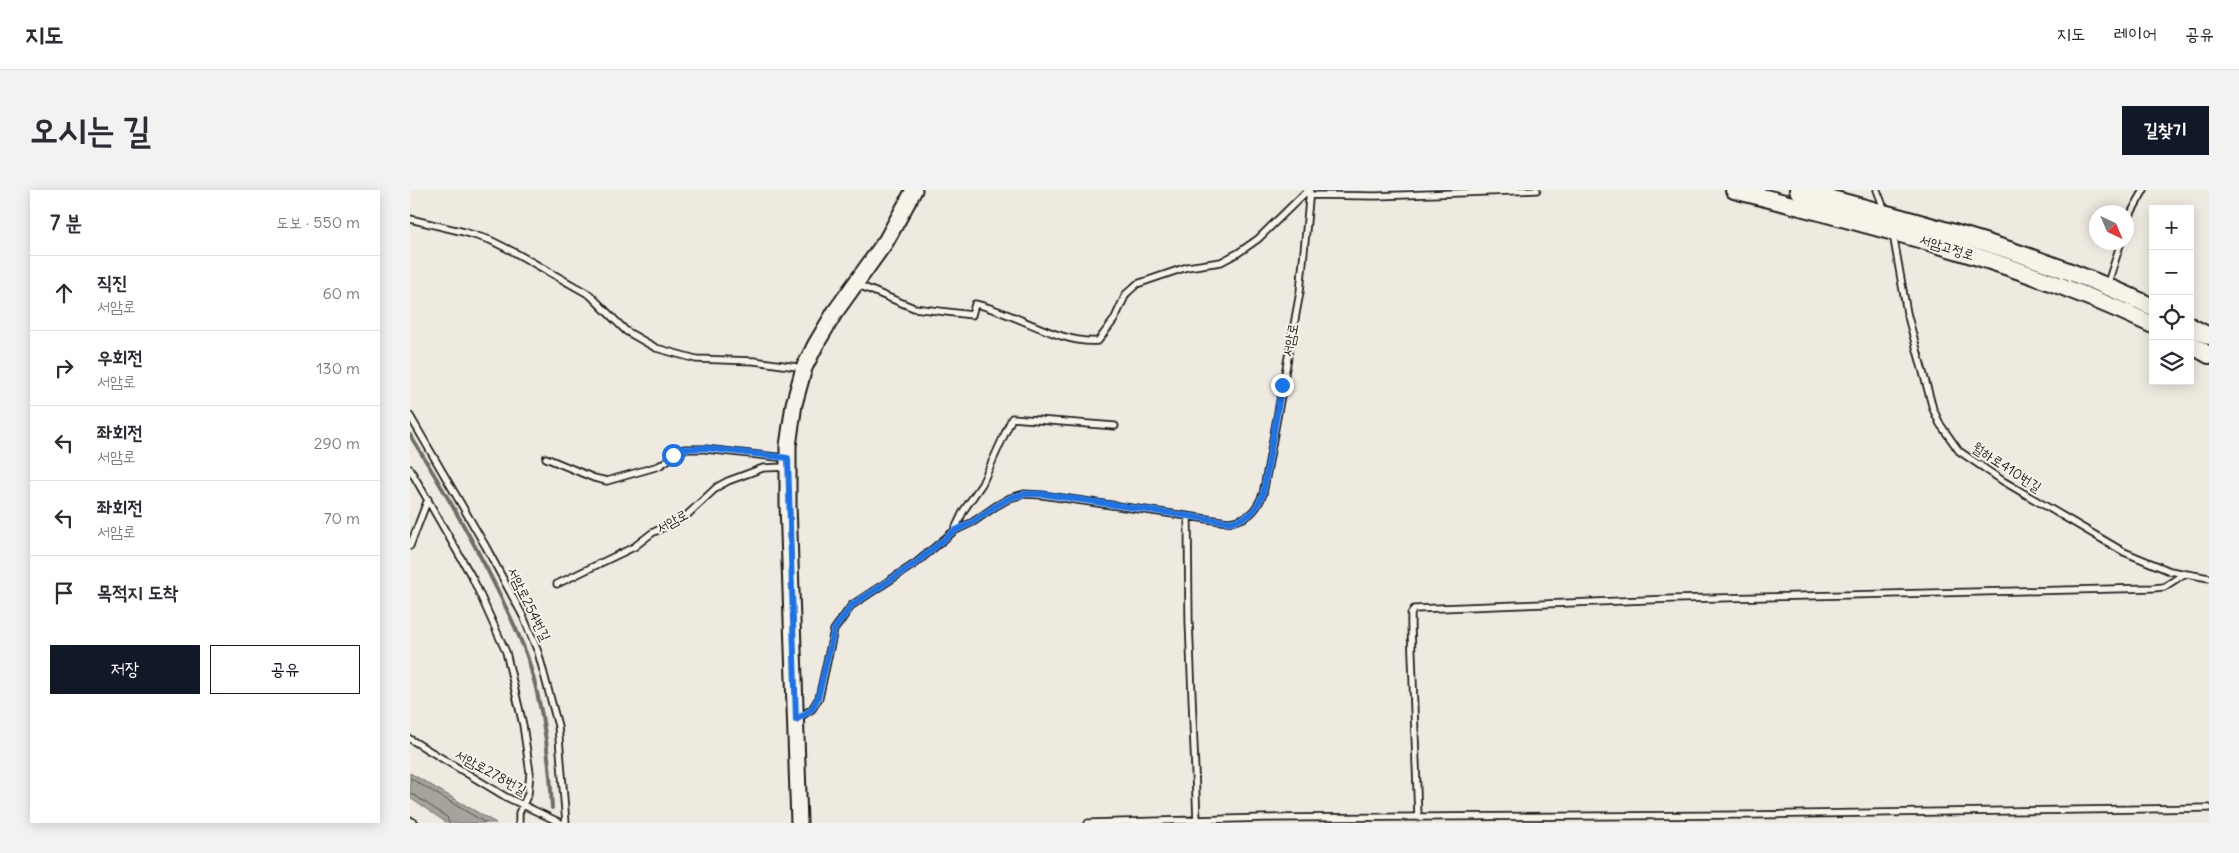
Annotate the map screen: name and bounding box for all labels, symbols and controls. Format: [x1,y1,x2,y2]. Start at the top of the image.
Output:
text: 지도 [25,19,64,49]
text: 지도 [2057,22,2086,45]
text: 레이어 [2114,22,2157,45]
text: 공유 [2185,22,2214,45]
button: 길찾기 [2122,106,2209,155]
text: 오시는 길 [30,107,151,151]
north arrow [2089,205,2134,250]
map controls [2149,205,2194,385]
button: + [2149,205,2194,250]
text: 7 분 [50,209,82,236]
text: 도보 · 550 m [276,212,360,232]
street label: 서암고정로 [1917,230,1977,264]
button: − [2149,250,2194,295]
text: 직진 [97,270,128,294]
icon: ahead [50,279,78,307]
text: 60 m [322,283,360,303]
button: locate [2149,295,2194,340]
text: 서암로 [97,296,136,316]
street label: 서암로 [1278,322,1302,358]
button: layers [2149,340,2194,385]
text: 우회전 [97,345,143,369]
icon: right [50,354,78,382]
text: 130 m [316,358,360,378]
text: 서암로 [97,371,136,391]
route end [1271,374,1294,397]
text: 좌회전 [97,420,143,444]
icon: left [50,429,78,457]
text: 290 m [314,433,360,453]
street label: 월하로410번길 [1969,438,2046,496]
route start [662,444,685,467]
text: 서암로 [97,446,136,466]
text: 좌회전 [97,495,143,519]
icon: left [50,504,78,532]
street label: 서암로 [653,505,691,537]
text: 70 m [324,508,360,528]
text: 서암로 [97,521,136,541]
street label: 서암로254번길 [503,564,555,645]
icon: arrive [50,579,78,607]
text: 목적지 도착 [97,580,178,604]
button: 저장 [50,645,200,694]
button: 공유 [210,645,360,694]
street label: 서암로278번길 [452,745,531,799]

